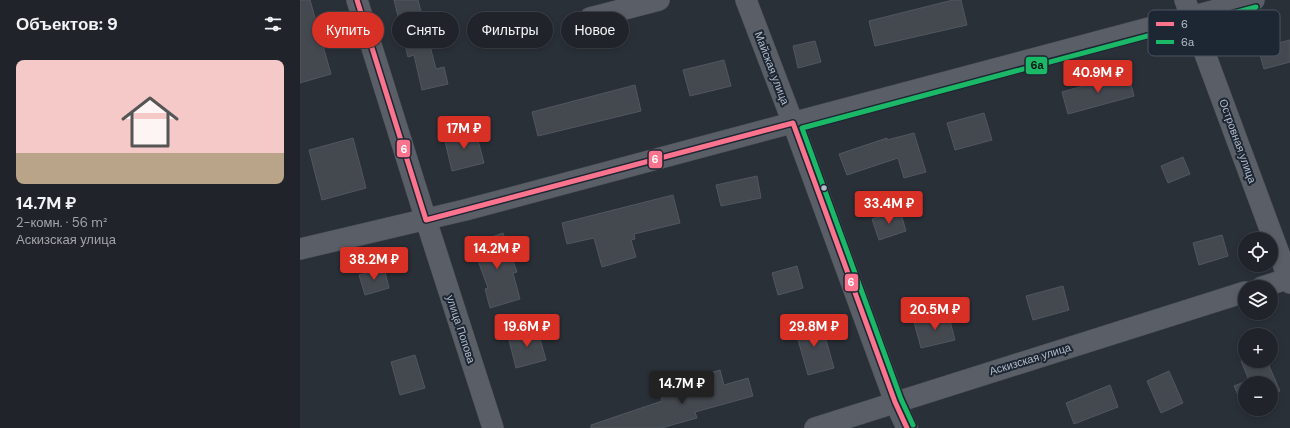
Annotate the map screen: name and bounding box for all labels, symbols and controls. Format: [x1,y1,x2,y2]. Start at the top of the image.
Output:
legend [1148,10,1280,56]
chip: Купить [312,12,384,48]
chip: Снять [392,12,459,48]
chip: Фильтры [467,12,553,48]
chip: Новое [561,12,629,48]
text: Объектов: 9 [16,13,118,35]
icon: filters [262,13,284,35]
text: 6 [1181,17,1188,31]
street label: Майская улица [752,29,793,107]
text: 6а [1181,35,1195,49]
line badge: 6а [1025,56,1048,75]
text: 6а [1030,58,1044,72]
pin: 40.9M ₽ [1061,60,1135,94]
text: 40.9M ₽ [1072,64,1124,81]
icon: home [114,86,186,158]
street label: Островная улица [1216,97,1260,186]
pin: 17M ₽ [436,116,492,150]
text: 17M ₽ [447,120,481,137]
line badge: 6 [396,139,411,158]
text: 6 [401,142,408,156]
line badge: 6 [648,150,663,169]
text: 6 [652,152,659,166]
unlabelled marker [819,183,829,193]
pin: 33.4M ₽ [852,191,926,225]
text: 14.7M ₽ [16,192,76,214]
text: 33.4M ₽ [864,195,914,212]
text: 2-комн. · 56 m² [16,214,107,231]
text: Аскизская улица [16,231,116,248]
map controls [1238,232,1278,416]
button: locate [1238,232,1278,272]
pin: 14.2M ₽ [460,236,534,270]
text: 14.2M ₽ [473,240,521,257]
pin: 38.2M ₽ [337,247,411,281]
text: 38.2M ₽ [349,251,399,268]
line badge: 6 [844,273,859,292]
text: 6 [848,275,855,289]
button: layers [1238,280,1278,320]
street label: улица Попова [443,293,479,366]
pin: 20.5M ₽ [898,297,972,331]
text: 20.5M ₽ [910,301,960,318]
pin: 19.6M ₽ [490,314,564,348]
pin: 29.8M ₽ [777,314,851,348]
text: 19.6M ₽ [504,318,550,335]
text: 29.8M ₽ [789,318,839,335]
button: + [1238,328,1278,368]
street label: Аскизская улица [988,340,1073,378]
pin: 14.7M ₽ [645,371,719,405]
text: 14.7M ₽ [659,375,705,392]
button: − [1238,376,1278,416]

